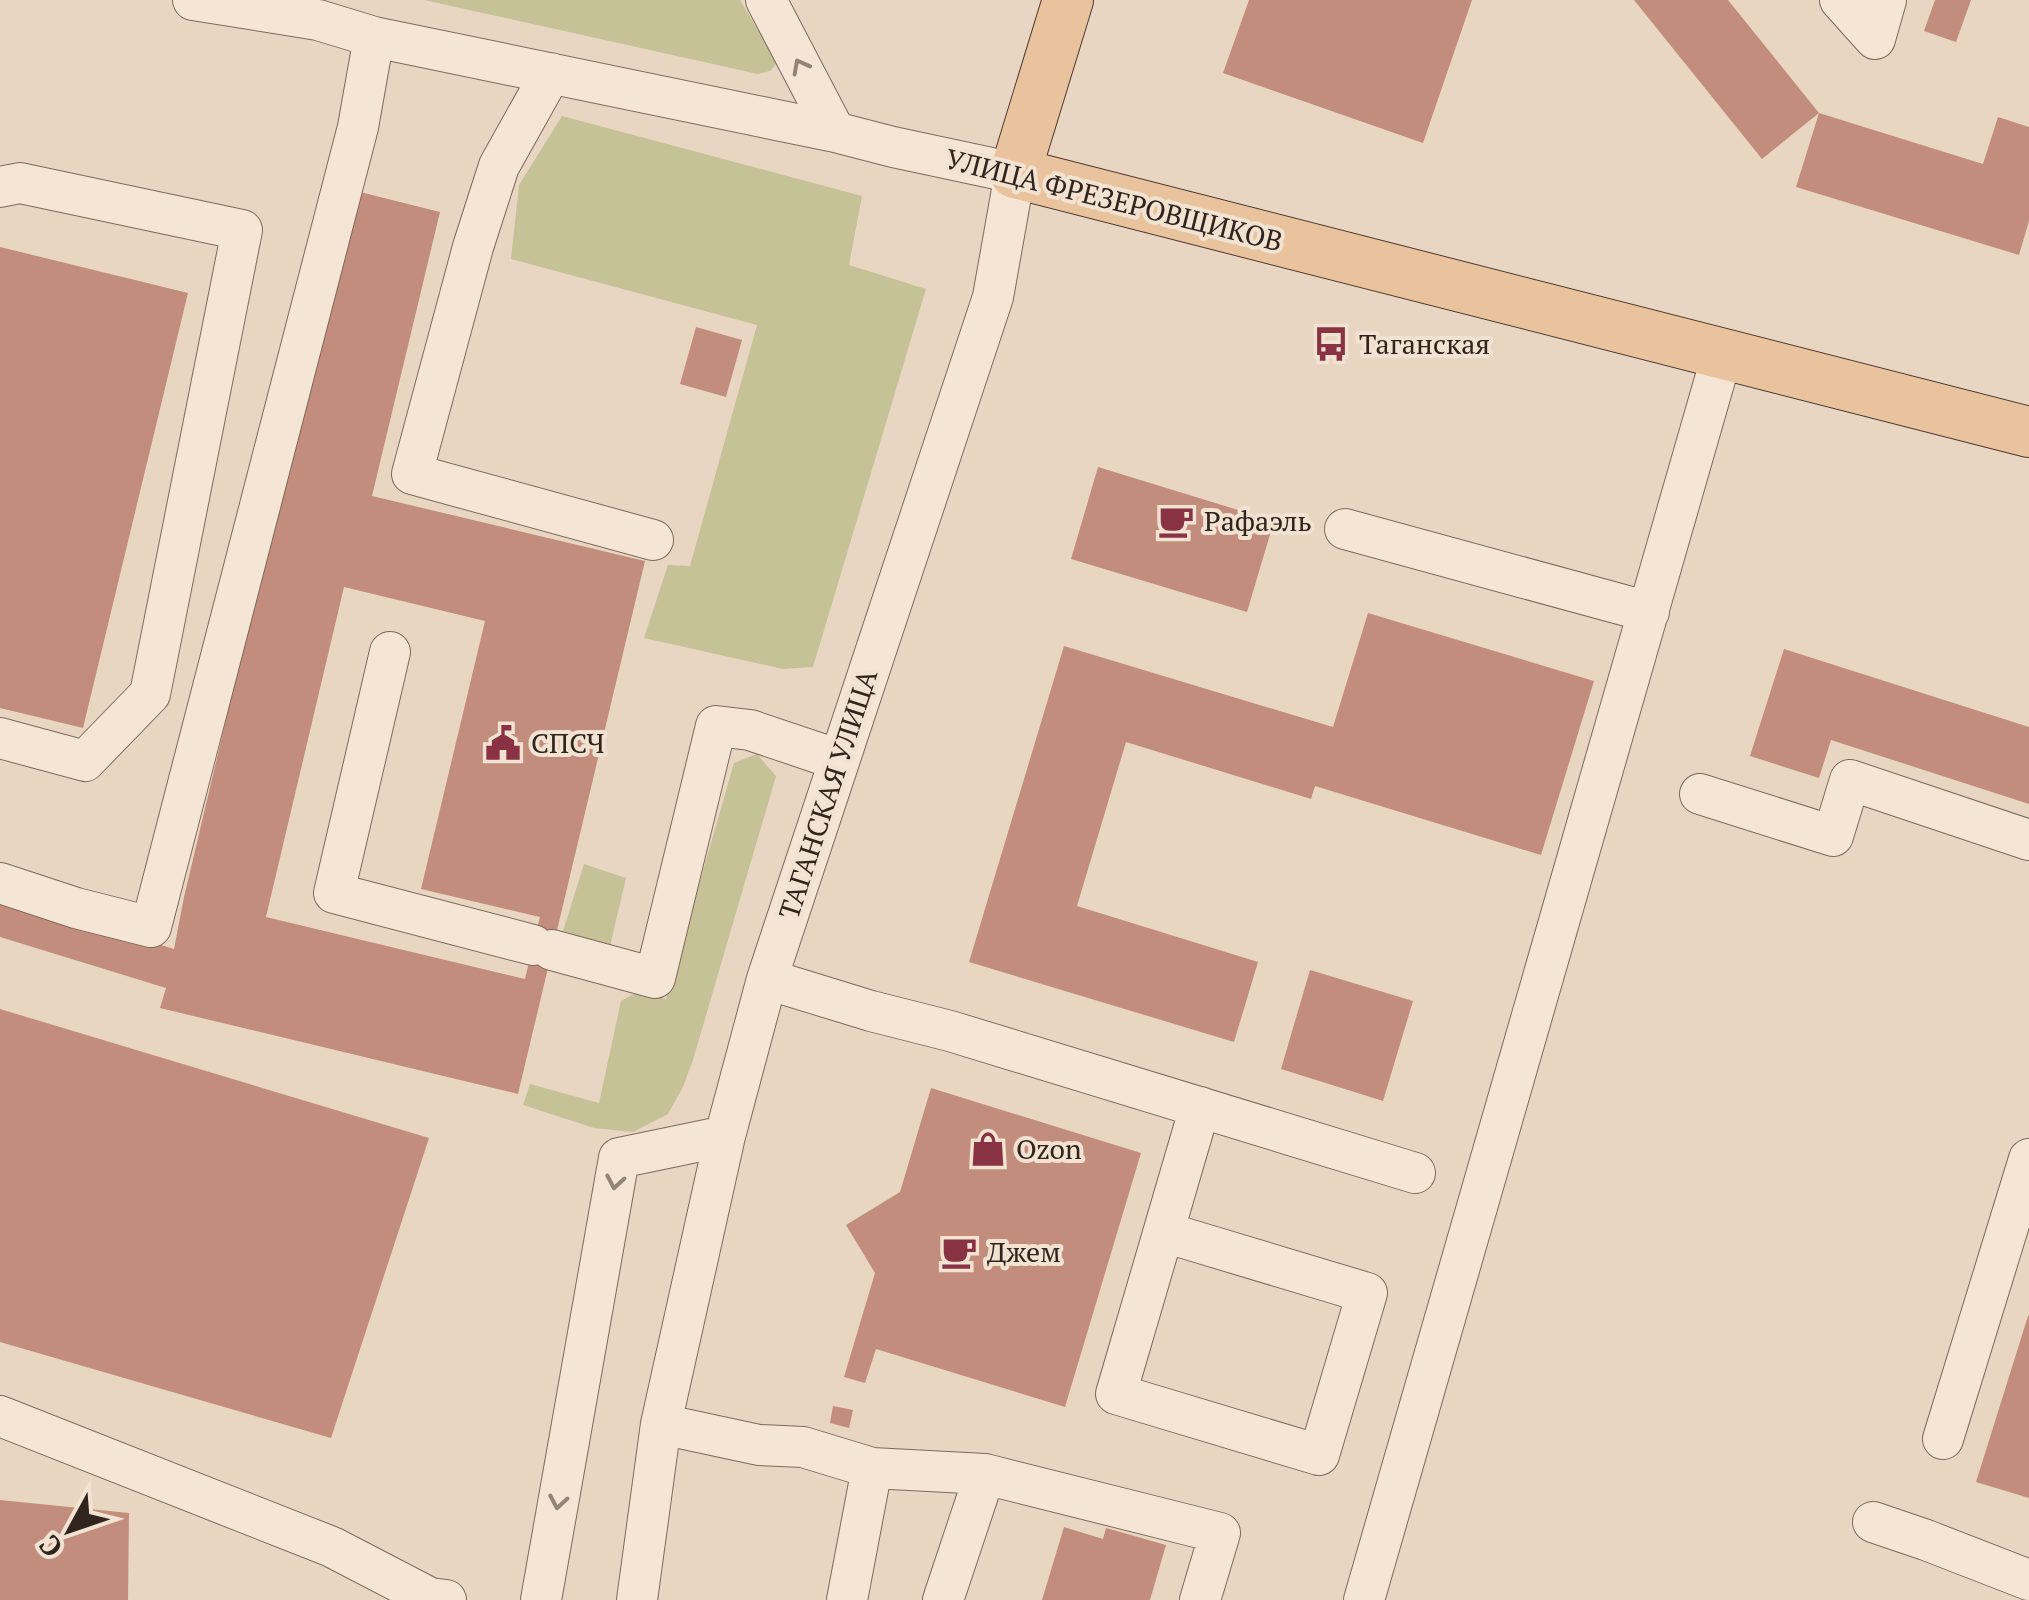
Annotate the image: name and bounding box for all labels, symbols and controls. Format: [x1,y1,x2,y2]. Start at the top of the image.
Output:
one-way arrow [793,58,812,76]
street label: УЛИЦА ФРЕЗЕРОВЩИКОВ [942,140,1286,259]
bus stop icon: Таганская [1312,325,1350,363]
place label: Таганская [1359,325,1490,362]
cafe icon: Рафаэль [1157,502,1195,540]
place label: Рафаэль [1204,502,1312,539]
street label: ТАГАНСКАЯ УЛИЦА [770,663,886,923]
public building icon: СПСЧ [484,724,522,762]
place label: СПСЧ [531,724,604,761]
shop icon: Ozon [969,1130,1007,1168]
place label: Ozon [1016,1130,1082,1167]
one-way arrow [605,1174,626,1190]
cafe icon: Джем [940,1233,978,1271]
place label: Джем [987,1233,1061,1270]
north arrow [20,1480,120,1580]
one-way arrow [548,1494,569,1510]
text: С [30,1528,71,1565]

